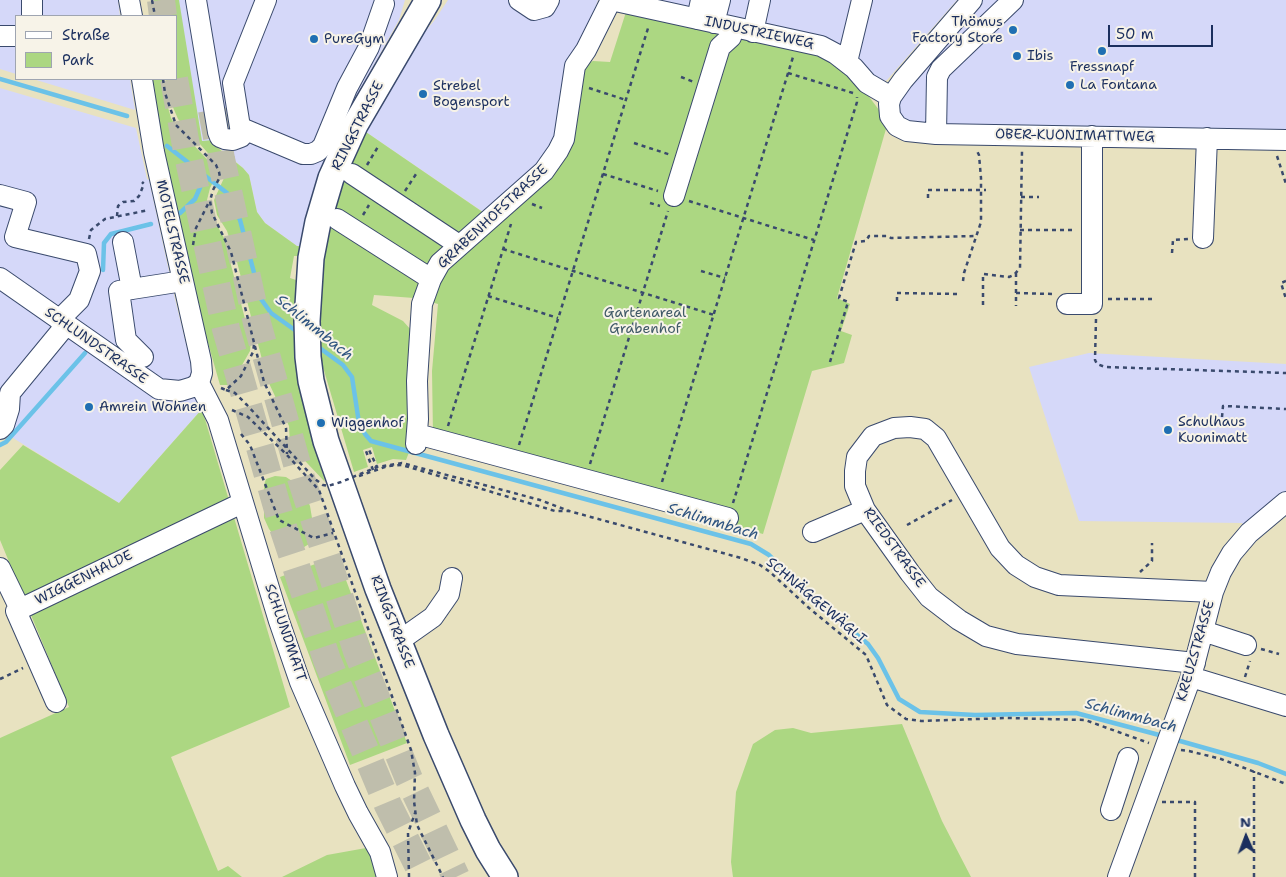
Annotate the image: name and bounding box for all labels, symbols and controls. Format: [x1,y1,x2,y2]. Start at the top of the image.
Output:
street label: INDUSTRIEWEG [703,13,815,53]
place label: Thömus Factory Store [912,14,1003,46]
legend [15,15,178,80]
scale bar [1111,15,1216,47]
marker: Thömus Factory Store [1007,24,1019,36]
text: 50 m [1116,24,1154,44]
text: Straße [62,25,110,45]
place label: PureGym [324,31,384,47]
marker: PureGym [308,33,320,45]
marker: Fressnapf [1096,45,1108,57]
place label: Ibis [1027,48,1053,64]
text: Park [62,50,94,70]
marker: Ibis [1011,50,1023,62]
place label: Fressnapf [1070,59,1134,75]
place label: La Fontana [1080,77,1157,93]
street label: RINGSTRASSE [328,78,388,174]
place label: Strebel Bogensport [433,78,510,110]
marker: La Fontana [1064,79,1076,91]
marker: Strebel Bogensport [417,88,429,100]
street label: OBER-KUONIMATTWEG [995,126,1155,146]
street label: GRABENHOFSTRASSE [434,162,552,272]
street label: MOTELSTRASSE [152,178,192,286]
water label: Schlimmbach [272,291,356,365]
street label: SCHLUNDSTRASSE [41,304,151,388]
park label: Gartenareal Grabenhof [604,305,686,338]
place label: Amrein Wohnen [99,399,206,415]
marker: Amrein Wohnen [83,401,95,413]
place label: Schulhaus Kuonimatt [1178,414,1247,447]
place label: Wiggenhof [331,415,404,431]
marker: Wiggenhof [315,417,327,429]
marker: Schulhaus Kuonimatt [1162,424,1174,436]
water label: Schlimmbach [665,500,761,544]
street label: RIEDSTRASSE [859,505,929,591]
street label: WIGGENHALDE [32,547,136,609]
street label: SCHNÄGGEWÄGLI [763,554,869,648]
street label: RINGSTRASSE [367,573,417,671]
street label: SCHLUNDMATT [260,582,310,684]
street label: KREUZSTRASSE [1174,598,1218,704]
water label: Schlimmbach [1083,695,1179,737]
north arrow [1221,812,1271,862]
text: N [1240,813,1251,831]

